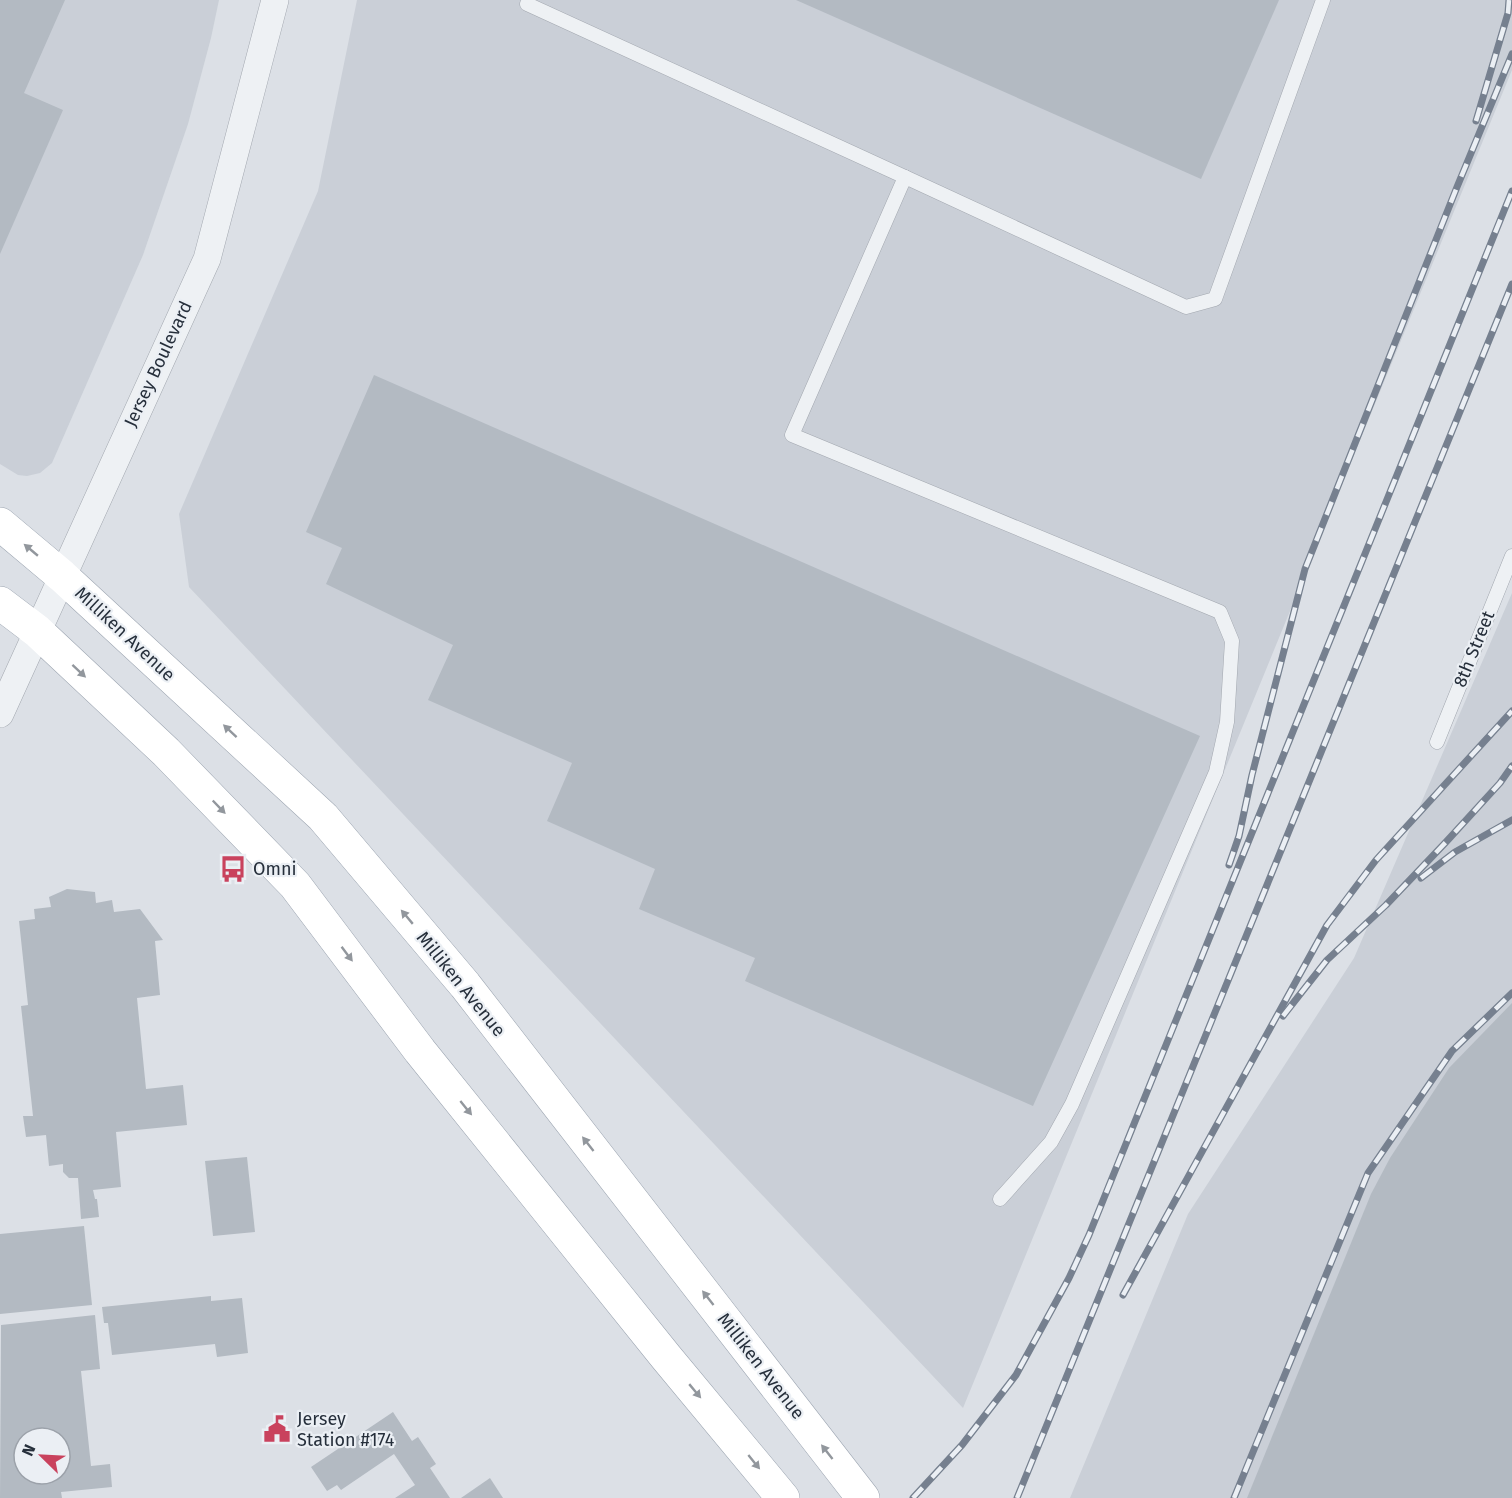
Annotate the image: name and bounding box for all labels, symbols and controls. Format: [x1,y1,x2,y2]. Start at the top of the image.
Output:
street label: Jersey Boulevard [119,298,197,430]
one-way arrow [24,544,39,557]
street label: Milliken Avenue [70,582,180,686]
street label: 8th Street [1449,607,1499,690]
one-way arrow [72,664,87,678]
one-way arrow [223,725,238,738]
one-way arrow [212,799,226,813]
bus stop icon: Omni [218,854,248,884]
place label: Omni [253,858,297,880]
one-way arrow [401,909,414,925]
street label: Milliken Avenue [412,927,510,1041]
one-way arrow [341,945,353,961]
one-way arrow [459,1100,472,1115]
one-way arrow [582,1136,594,1151]
one-way arrow [702,1290,714,1305]
street label: Milliken Avenue [713,1309,809,1423]
one-way arrow [689,1383,702,1399]
place label: Jersey Station #174 [297,1408,395,1451]
public building icon: Jersey Station #174 [262,1414,292,1444]
north arrow [12,1426,72,1486]
text: N [18,1441,40,1459]
one-way arrow [822,1444,834,1459]
one-way arrow [747,1454,760,1470]

